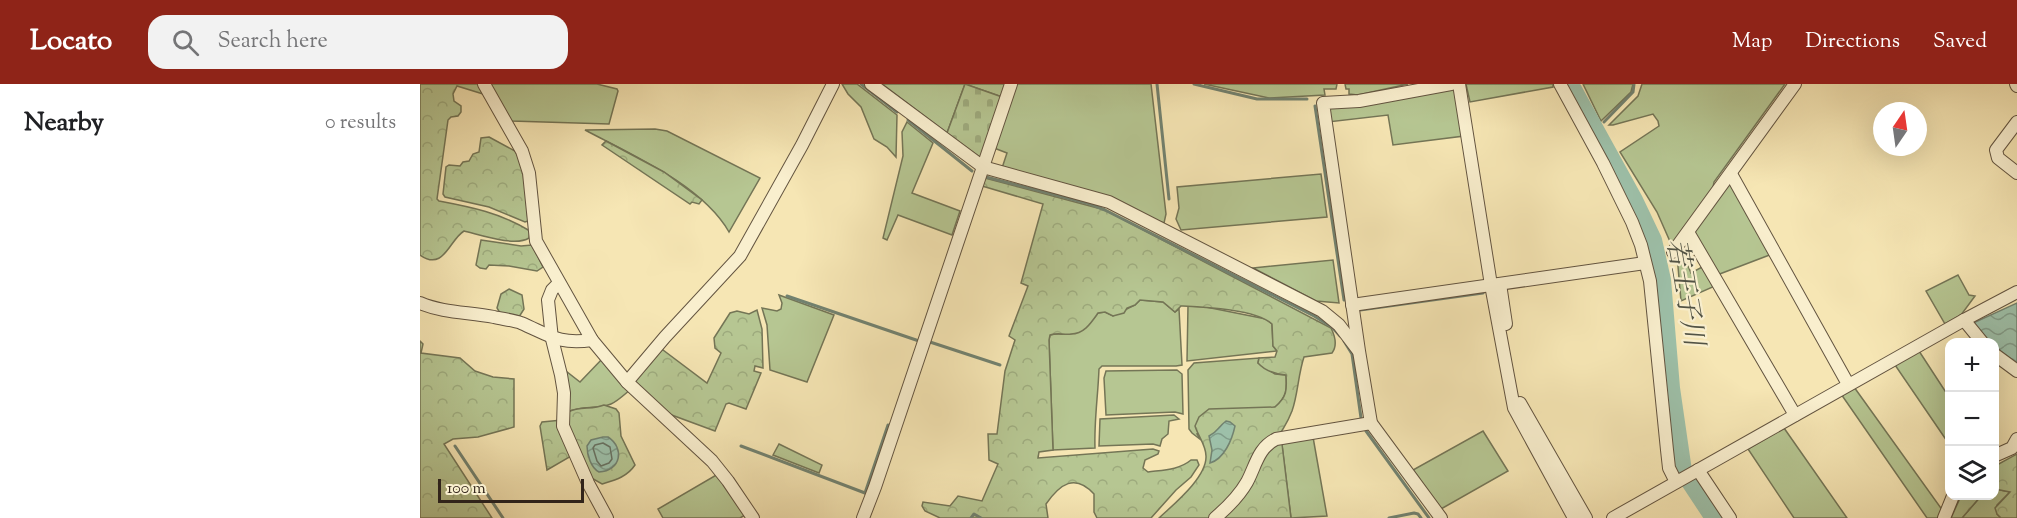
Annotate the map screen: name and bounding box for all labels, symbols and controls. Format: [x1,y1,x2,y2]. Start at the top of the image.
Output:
search box [148,15,568,69]
text: Locato [30,22,112,62]
icon: search [169,26,202,59]
text: Search here [217,26,328,58]
text: Map [1732,27,1772,57]
text: Directions [1805,27,1900,57]
text: Saved [1933,27,1987,57]
north arrow [1873,102,1927,156]
text: Nearby [24,105,104,142]
text: 0 results [325,109,396,138]
water label: 若王子川 [1655,236,1713,352]
map controls [1945,338,1999,500]
button: + [1945,338,1999,392]
button: − [1945,392,1999,446]
button: layers [1945,446,1999,500]
scale bar [438,476,584,504]
text: 100 m [447,478,486,501]

